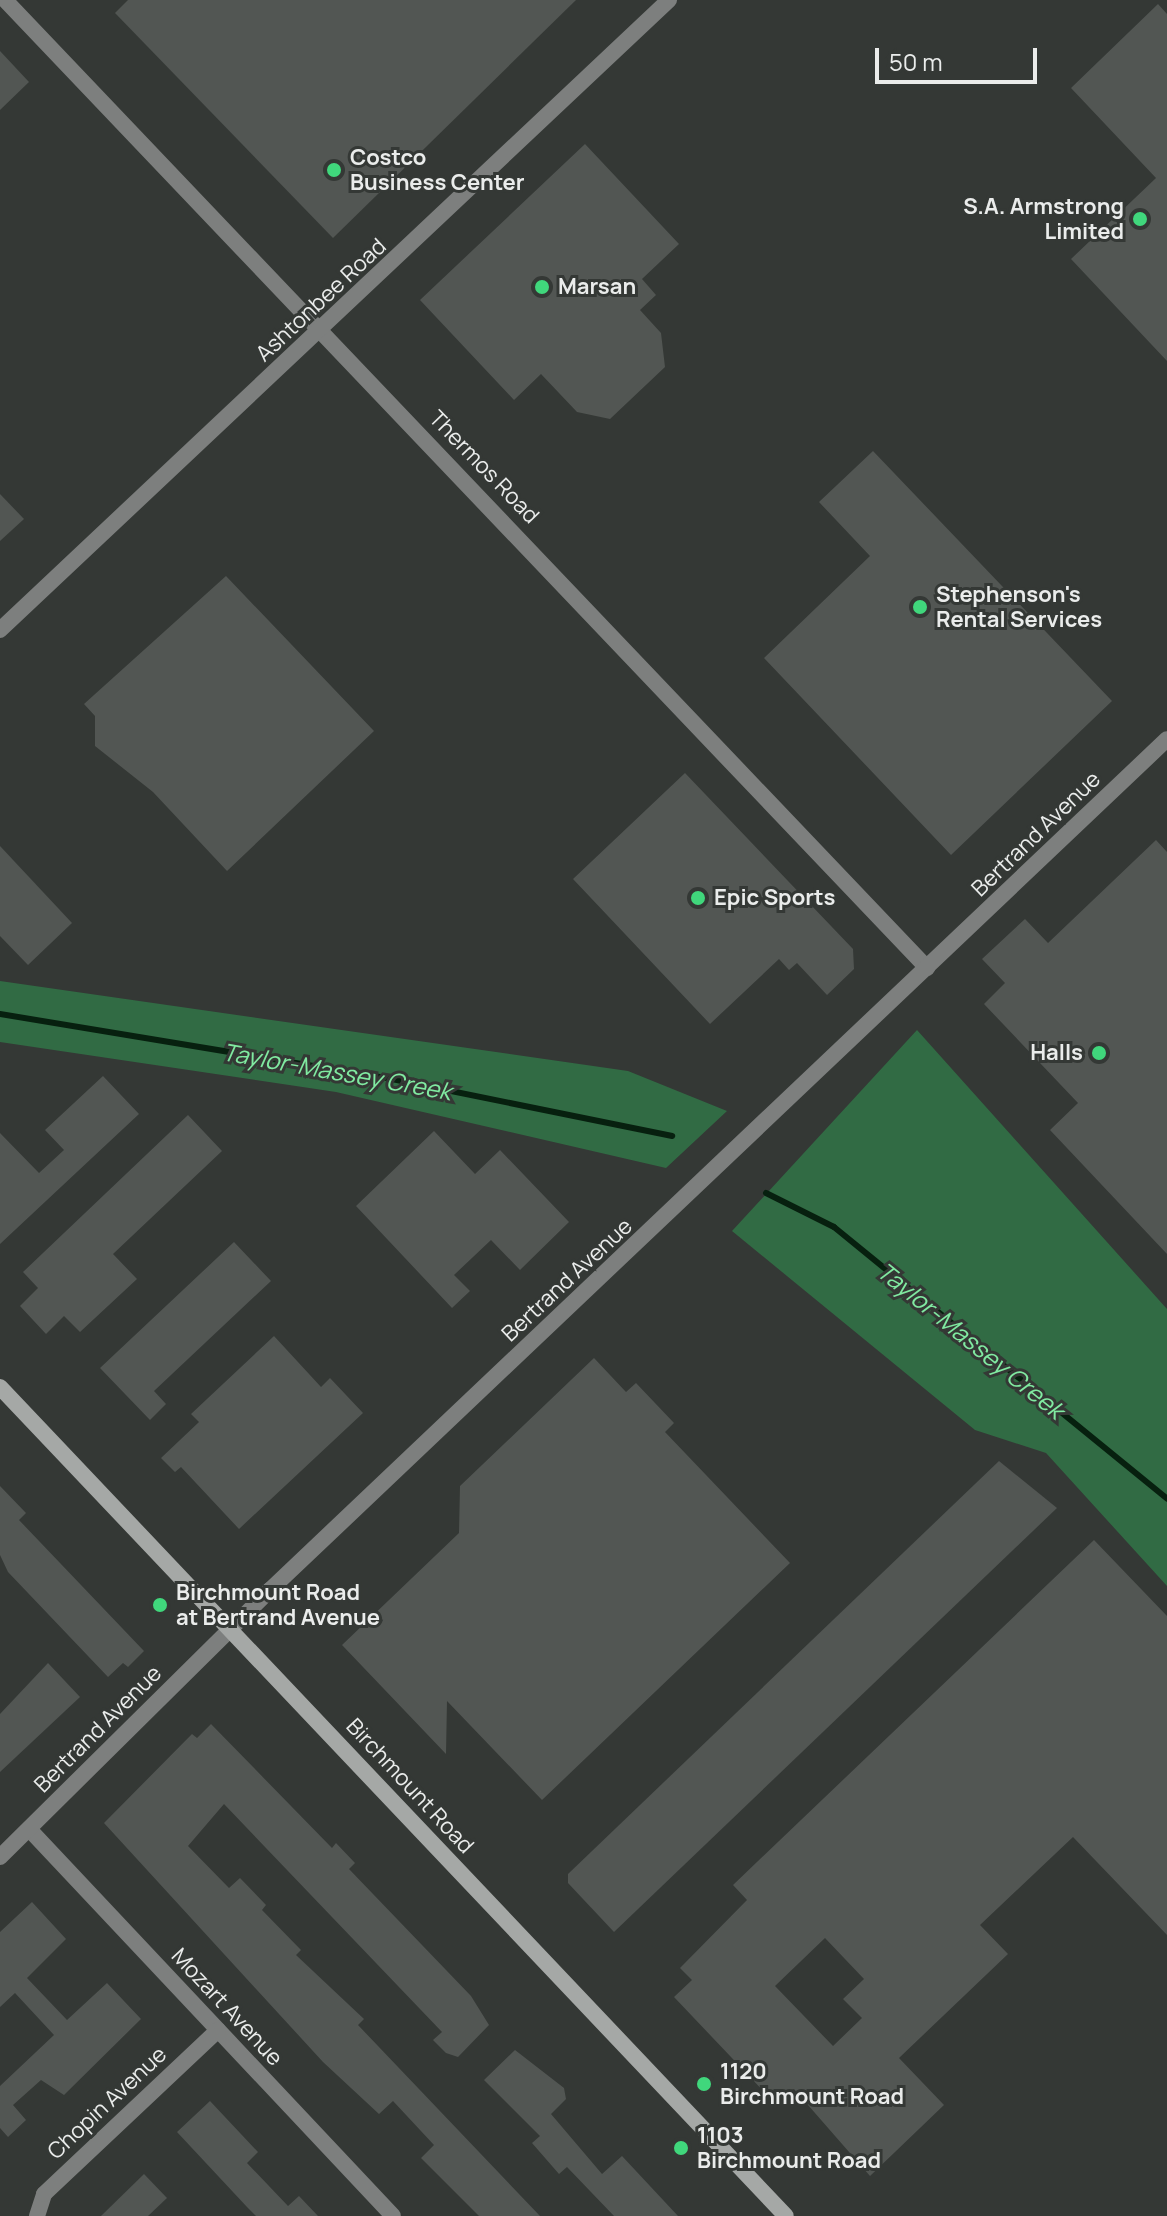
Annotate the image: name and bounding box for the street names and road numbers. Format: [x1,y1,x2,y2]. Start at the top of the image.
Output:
street label: Ashtonbee Road [250,233,392,367]
street label: Thermos Road [424,405,544,529]
street label: Bertrand Avenue [966,766,1106,902]
street label: Bertrand Avenue [496,1213,638,1347]
street label: Bertrand Avenue [29,1660,167,1798]
street label: Birchmount Road [341,1713,479,1859]
street label: Mozart Avenue [166,1943,288,2071]
street label: Chopin Avenue [42,2041,172,2165]

